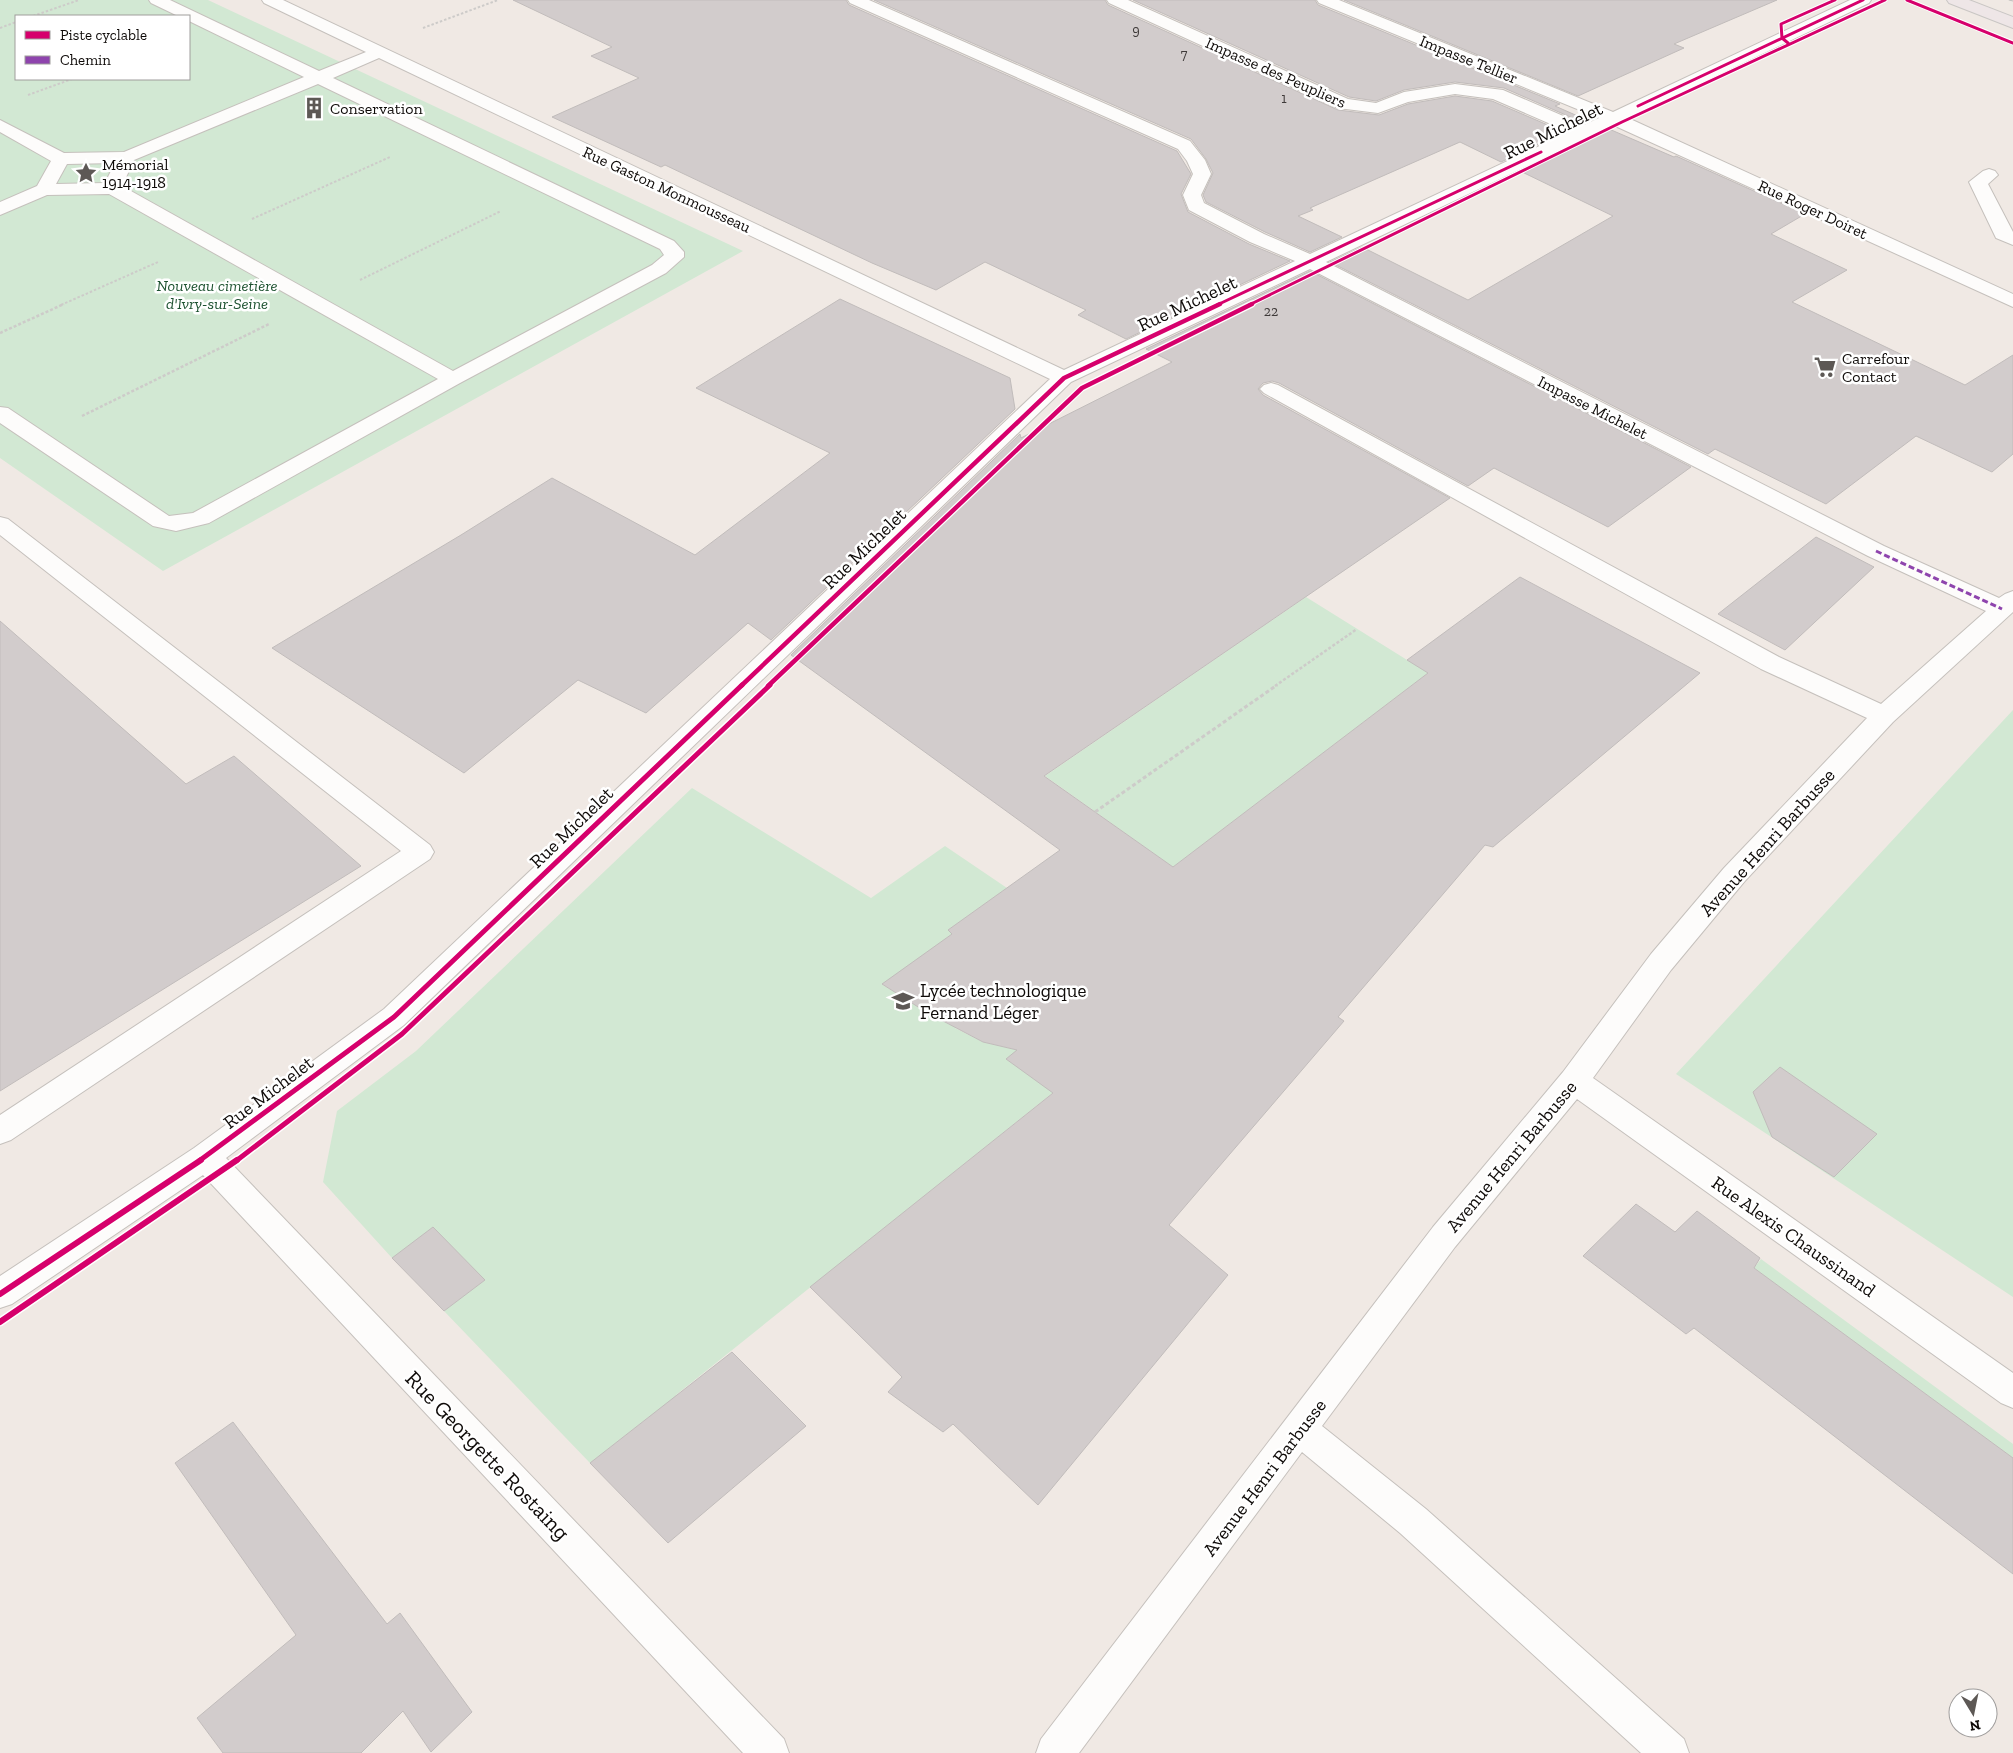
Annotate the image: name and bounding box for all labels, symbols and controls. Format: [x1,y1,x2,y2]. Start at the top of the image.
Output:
legend [15,15,190,80]
house number: 9 [1132,22,1140,39]
text: Piste cyclable [60,26,147,44]
street label: Impasse Tellier [1417,31,1521,88]
street label: Impasse des Peupliers [1203,33,1349,112]
house number: 7 [1181,46,1188,63]
text: Chemin [60,51,111,69]
house number: 1 [1281,90,1287,107]
building icon: Conservation [301,95,327,121]
street label: Rue Michelet [1500,97,1606,164]
place label: Conservation [330,99,423,118]
street label: Rue Gaston Monmousseau [580,142,754,237]
place label: Mémorial 1914-1918 [102,155,168,192]
place icon: Mémorial 1914-1918 [73,160,99,186]
street label: Rue Roger Doiret [1755,176,1871,243]
street label: Rue Michelet [1134,270,1241,337]
park label: Nouveau cimetière d'Ivry-sur-Seine [156,276,278,313]
house number: 22 [1264,303,1278,320]
place label: Carrefour Contact [1842,349,1910,386]
supermarket icon: Carrefour Contact [1812,354,1838,380]
street label: Impasse Michelet [1535,372,1651,443]
street label: Rue Michelet [818,503,911,594]
street label: Avenue Henri Barbusse [1695,764,1840,921]
street label: Rue Michelet [525,782,618,873]
place label: Lycée technologique Fernand Léger [920,979,1086,1024]
school or university icon: Lycée technologique Fernand Léger [890,988,916,1014]
street label: Rue Michelet [219,1051,318,1134]
street label: Avenue Henri Barbusse [1441,1076,1582,1237]
street label: Rue Alexis Chaussinand [1707,1171,1881,1302]
street label: Rue Georgette Rostaing [400,1365,576,1546]
street label: Avenue Henri Barbusse [1198,1394,1331,1560]
north arrow [1948,1688,1998,1738]
text: N [1968,1716,1982,1735]

